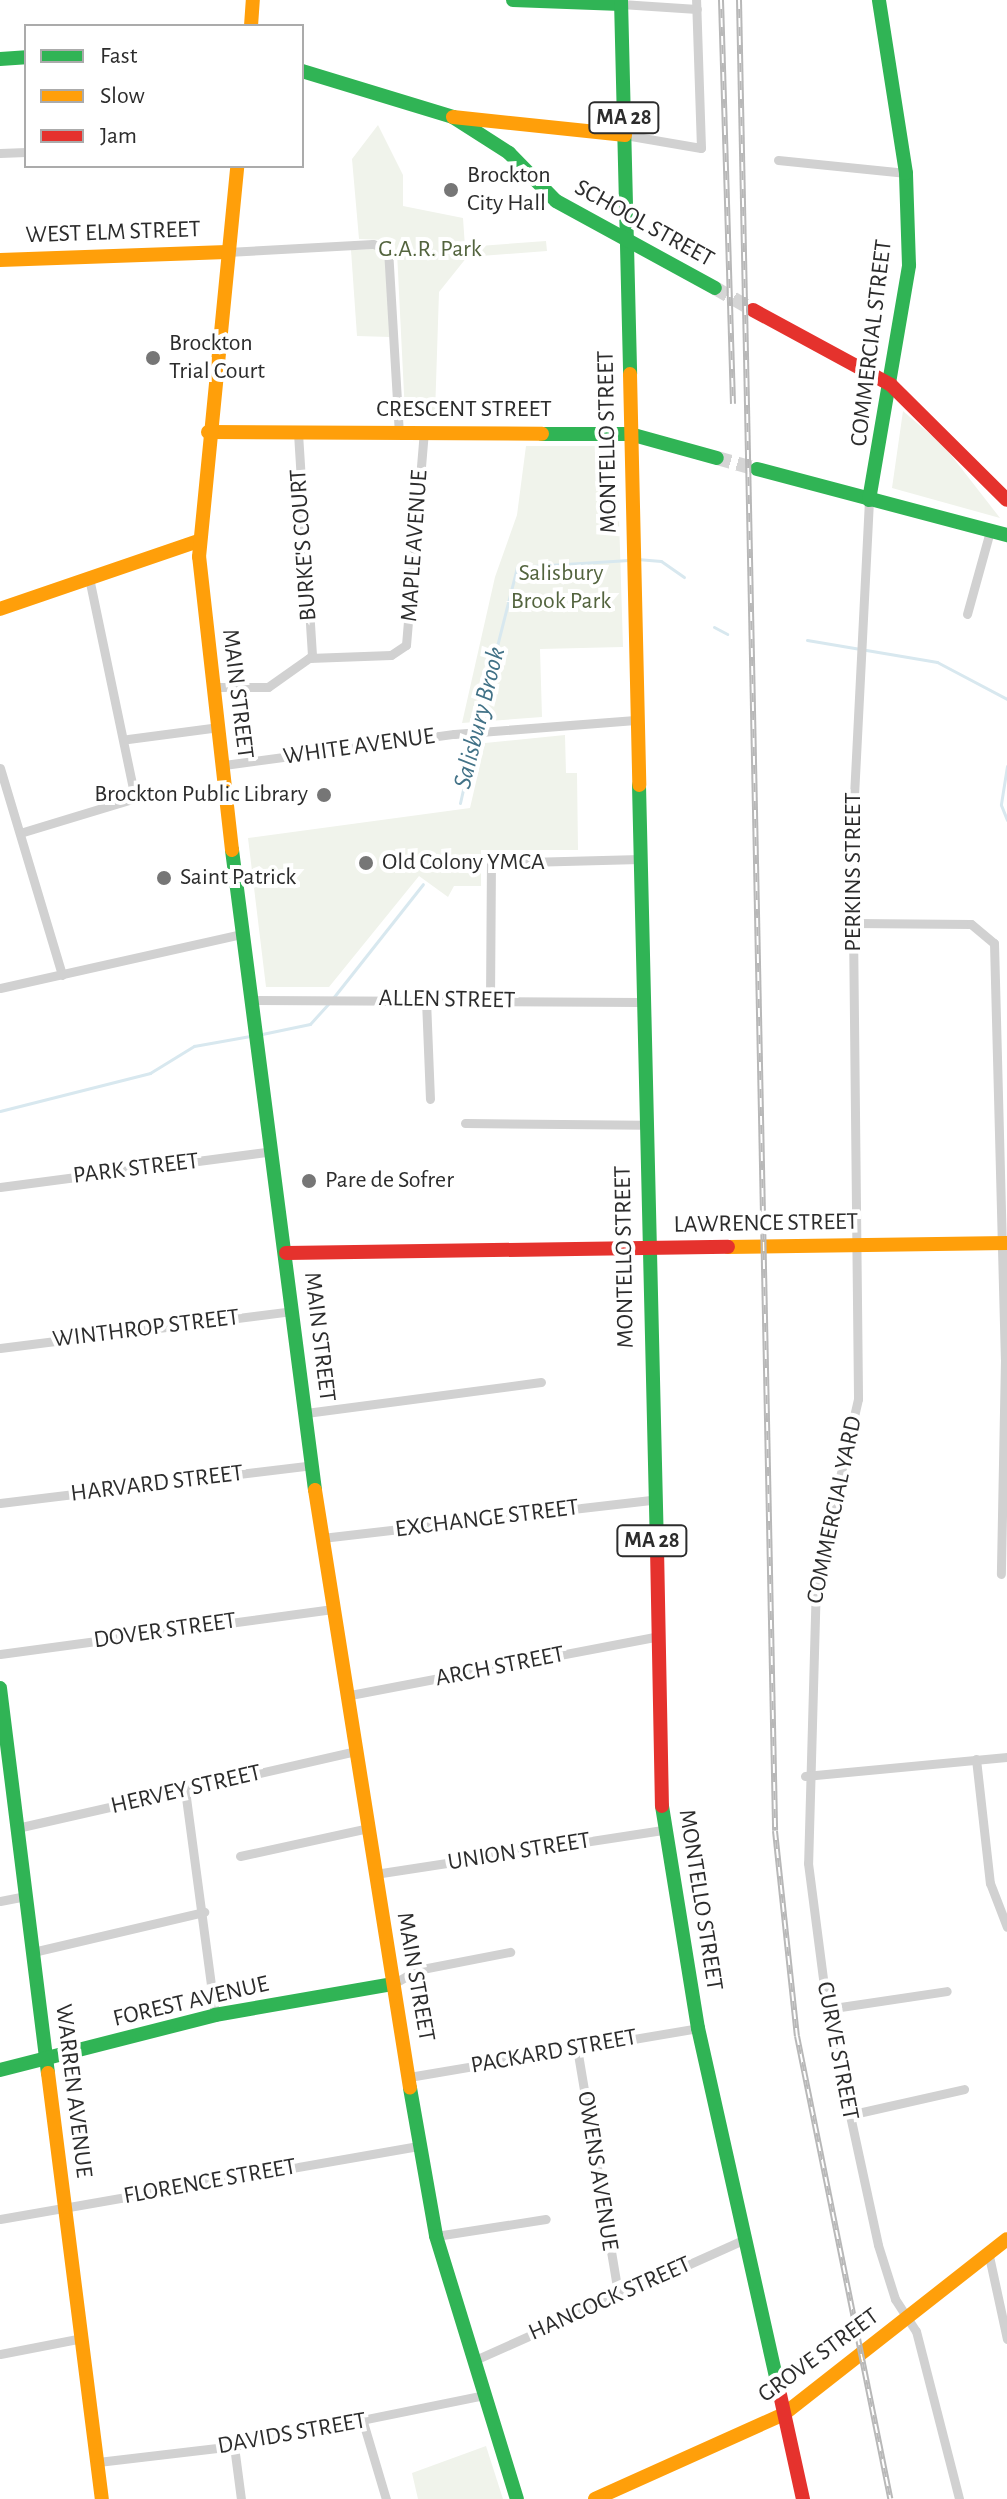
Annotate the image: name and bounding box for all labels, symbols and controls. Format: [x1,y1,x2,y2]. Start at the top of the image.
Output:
legend [24,24,304,168]
text: Fast [100,44,137,68]
text: Slow [100,84,145,108]
road number: MA 28 [588,100,660,136]
text: Jam [100,124,137,148]
place label: Brockton City Hall [467,162,551,218]
street label: SCHOOL STREET [569,174,719,274]
marker: Brockton City Hall [442,181,460,199]
street label: WEST ELM STREET [25,216,201,250]
park label: G.A.R. Park [378,236,482,264]
street label: COMMERCIAL STREET [845,238,899,448]
place label: Brockton Trial Court [169,330,265,386]
marker: Brockton Trial Court [144,349,162,367]
street label: MONTELLO STREET [592,350,624,534]
street label: CRESCENT STREET [376,396,552,424]
street label: BURKE'S COURT [284,468,324,622]
street label: MAPLE AVENUE [395,469,435,623]
park label: Salisbury Brook Park [511,560,611,616]
street label: MAIN STREET [215,627,259,761]
water label: Salisbury Brook [447,644,513,792]
street label: WHITE AVENUE [281,722,437,772]
place label: Brockton Public Library [94,781,308,809]
marker: Brockton Public Library [315,786,333,804]
street label: PERKINS STREET [840,792,868,952]
place label: Old Colony YMCA [382,849,545,877]
marker: Old Colony YMCA [357,854,375,872]
place label: Saint Patrick [180,864,296,892]
marker: Saint Patrick [155,869,173,887]
street label: ALLEN STREET [378,984,516,1016]
street label: PARK STREET [71,1147,201,1191]
street label: MONTELLO STREET [609,1165,641,1349]
place label: Pare de Sofrer [325,1167,454,1195]
marker: Pare de Sofrer [300,1172,318,1190]
street label: LAWRENCE STREET [673,1208,859,1240]
street label: MAIN STREET [297,1270,341,1404]
street label: WINTHROP STREET [51,1303,241,1355]
street label: COMMERCIAL YARD [801,1414,869,1606]
street label: HARVARD STREET [69,1459,245,1509]
street label: EXCHANGE STREET [393,1493,581,1545]
road number: MA 28 [616,1523,688,1559]
street label: DOVER STREET [92,1607,238,1655]
street label: ARCH STREET [433,1640,567,1694]
street label: HERVEY STREET [108,1759,264,1821]
street label: MONTELLO STREET [671,1807,729,1993]
street label: UNION STREET [446,1827,592,1877]
street label: MAIN STREET [389,1910,441,2044]
street label: FOREST AVENUE [110,1970,272,2034]
street label: CURVE STREET [809,1979,865,2123]
street label: WARREN AVENUE [48,2003,98,2179]
street label: PACKARD STREET [469,2023,639,2081]
street label: OWENS AVENUE [570,2089,624,2253]
street label: FLORENCE STREET [122,2153,298,2211]
street label: HANCOCK STREET [524,2250,696,2348]
street label: GROVE STREET [753,2303,885,2409]
street label: DAVIDS STREET [216,2407,368,2461]

